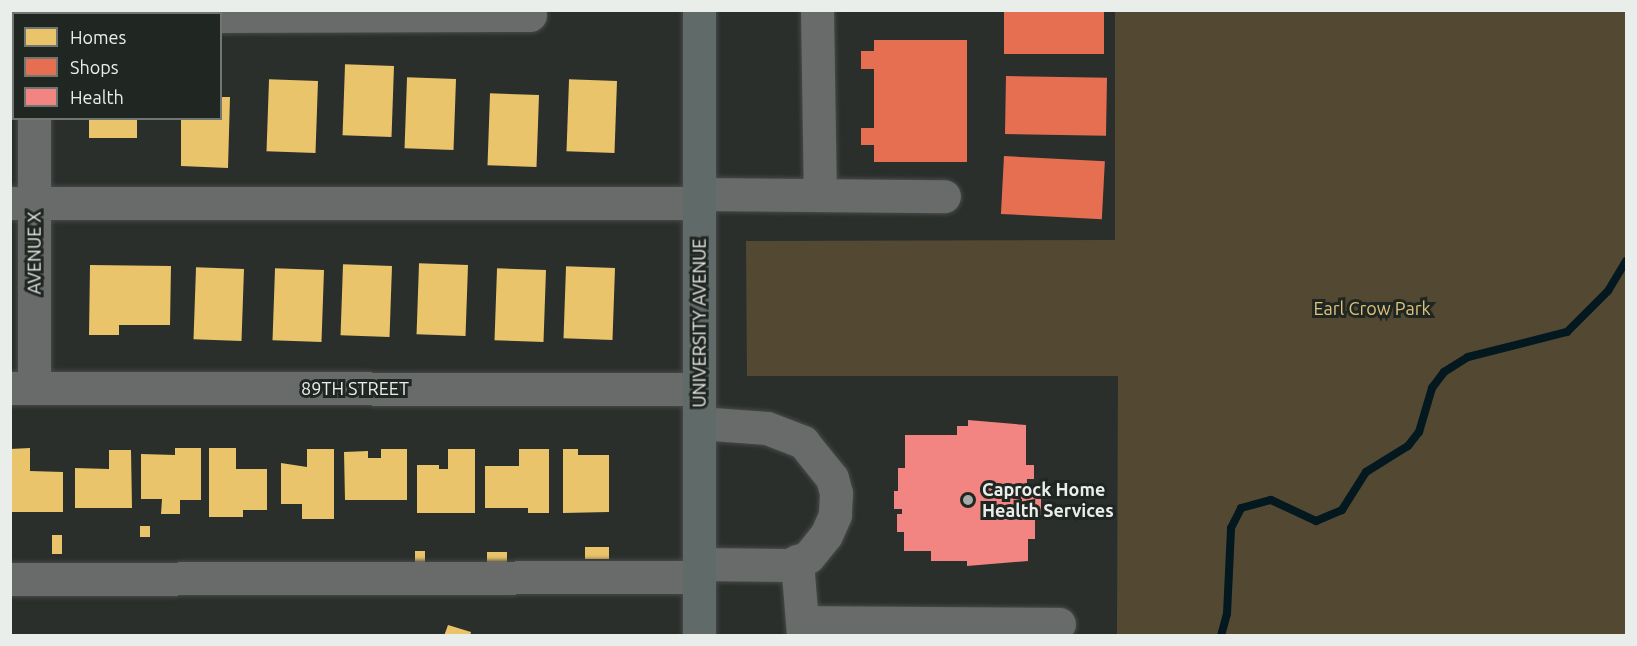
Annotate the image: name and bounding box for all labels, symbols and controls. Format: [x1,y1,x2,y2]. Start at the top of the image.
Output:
legend [12,12,222,120]
text: Homes [70,27,126,47]
text: Shops [70,57,119,77]
text: Health [70,87,124,107]
street label: AVENUE X [23,212,45,294]
street label: UNIVERSITY AVENUE [688,238,710,408]
park label: Earl Crow Park [1313,297,1431,319]
street label: 89TH STREET [301,377,409,399]
place label: Caprock Home Health Services [982,479,1114,522]
marker: Caprock Home Health Services [959,491,977,509]

